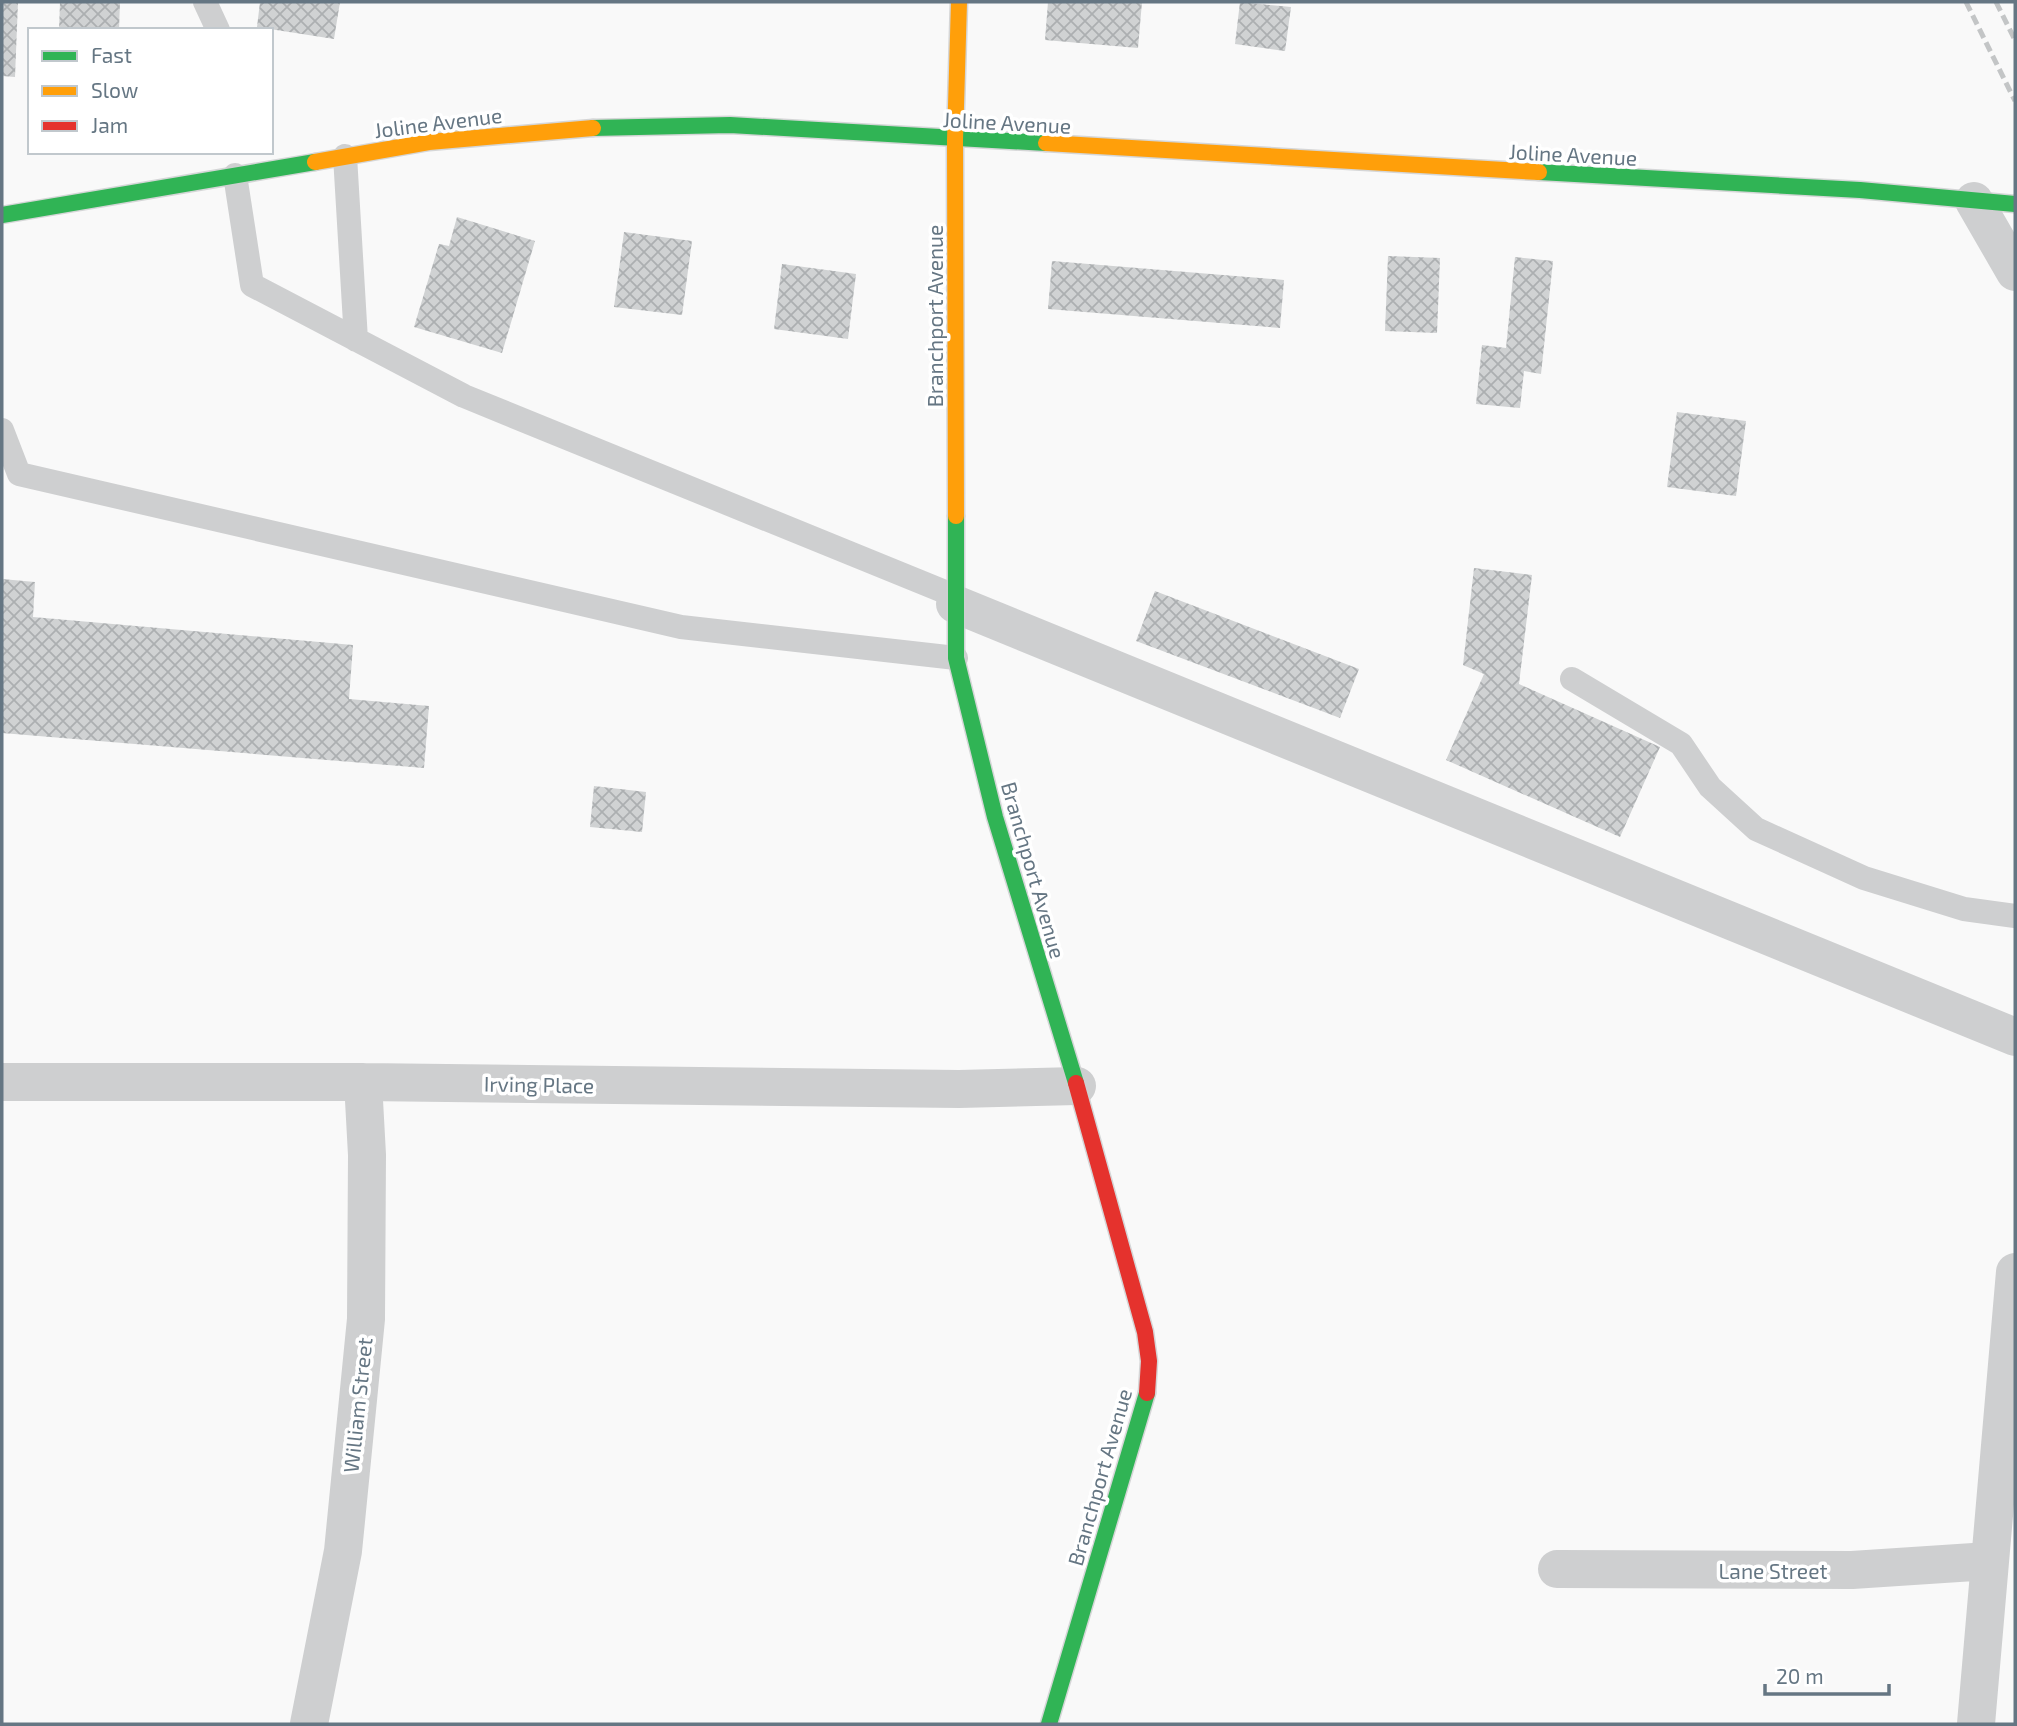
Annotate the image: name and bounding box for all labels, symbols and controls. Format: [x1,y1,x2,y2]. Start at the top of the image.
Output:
legend [28,28,273,154]
text: Fast [91,42,132,67]
text: Slow [91,77,138,102]
street label: Joline Avenue [373,102,503,142]
street label: Joline Avenue [942,106,1072,138]
text: Jam [91,112,128,137]
street label: Joline Avenue [1508,138,1638,170]
street label: Branchport Avenue [922,225,947,407]
street label: Branchport Avenue [997,779,1071,961]
street label: Irving Place [484,1071,594,1097]
street label: William Street [337,1336,377,1474]
street label: Branchport Avenue [1062,1386,1136,1568]
street label: Lane Street [1719,1558,1827,1583]
scale bar [1765,1652,1889,1696]
text: 20 m [1776,1663,1824,1688]

